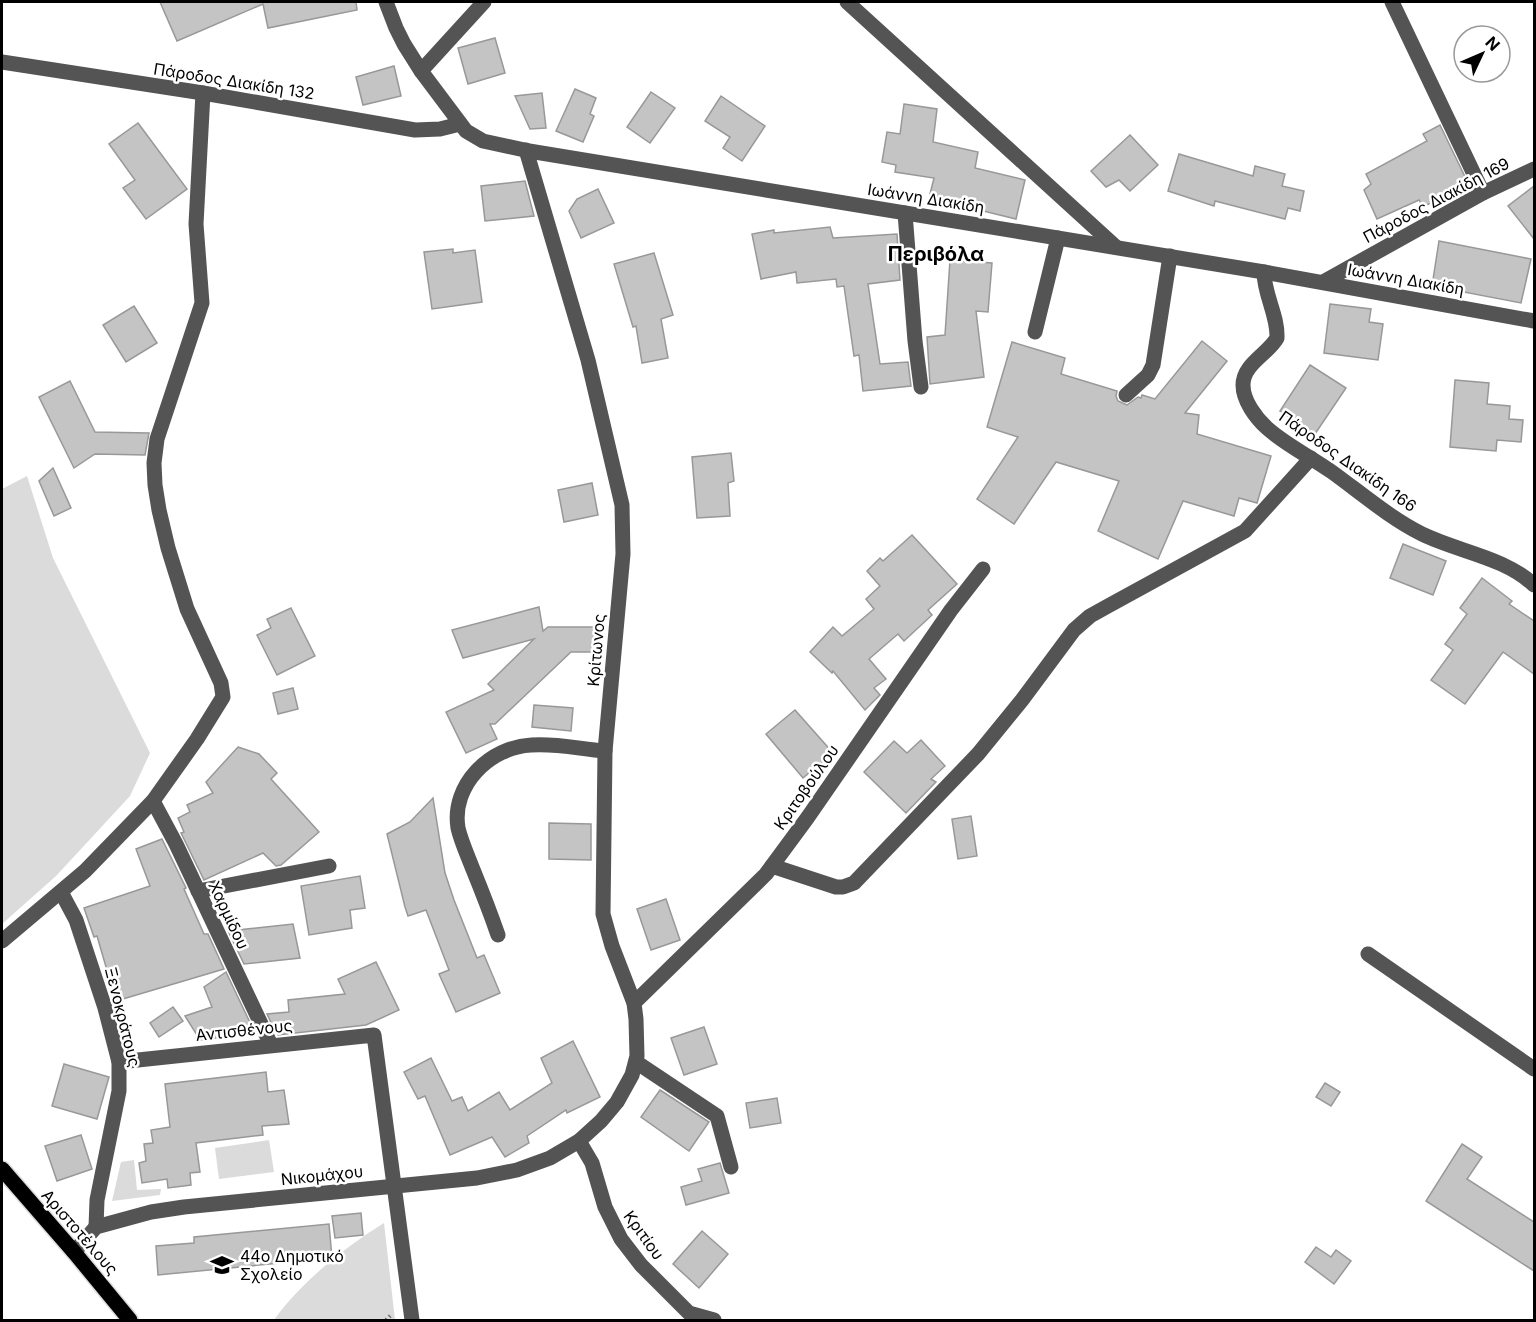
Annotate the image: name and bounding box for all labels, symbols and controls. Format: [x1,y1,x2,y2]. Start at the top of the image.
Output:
north arrow [1452,24,1512,84]
text: N [1481,32,1504,55]
street label: Πάροδος Διακίδη 132 [152,58,316,104]
street label: Πάροδος Διακίδη 169 [1359,153,1513,247]
street label: Ιωάννη Διακίδη [866,179,986,217]
district label: Περιβόλα [888,242,984,266]
street label: Ιωάννη Διακίδη [1346,259,1466,299]
street label: Πάροδος Διακίδη 166 [1276,406,1420,516]
street label: Κρίτωνος [583,613,609,687]
street label: Κριτοβούλου [769,741,843,833]
street label: Χαρμίδου [204,878,254,952]
street label: Ξενοκράτους [101,965,145,1069]
street label: Αντισθένους [195,1015,293,1045]
street label: Νικομάχου [280,1161,364,1189]
street label: Αριστοτέλους [37,1185,123,1279]
street label: Κριτίου [619,1207,669,1263]
place label: 44ο Δημοτικό Σχολείο [240,1246,344,1284]
school or university icon: 44ο Δημοτικό Σχολείο [209,1252,235,1278]

